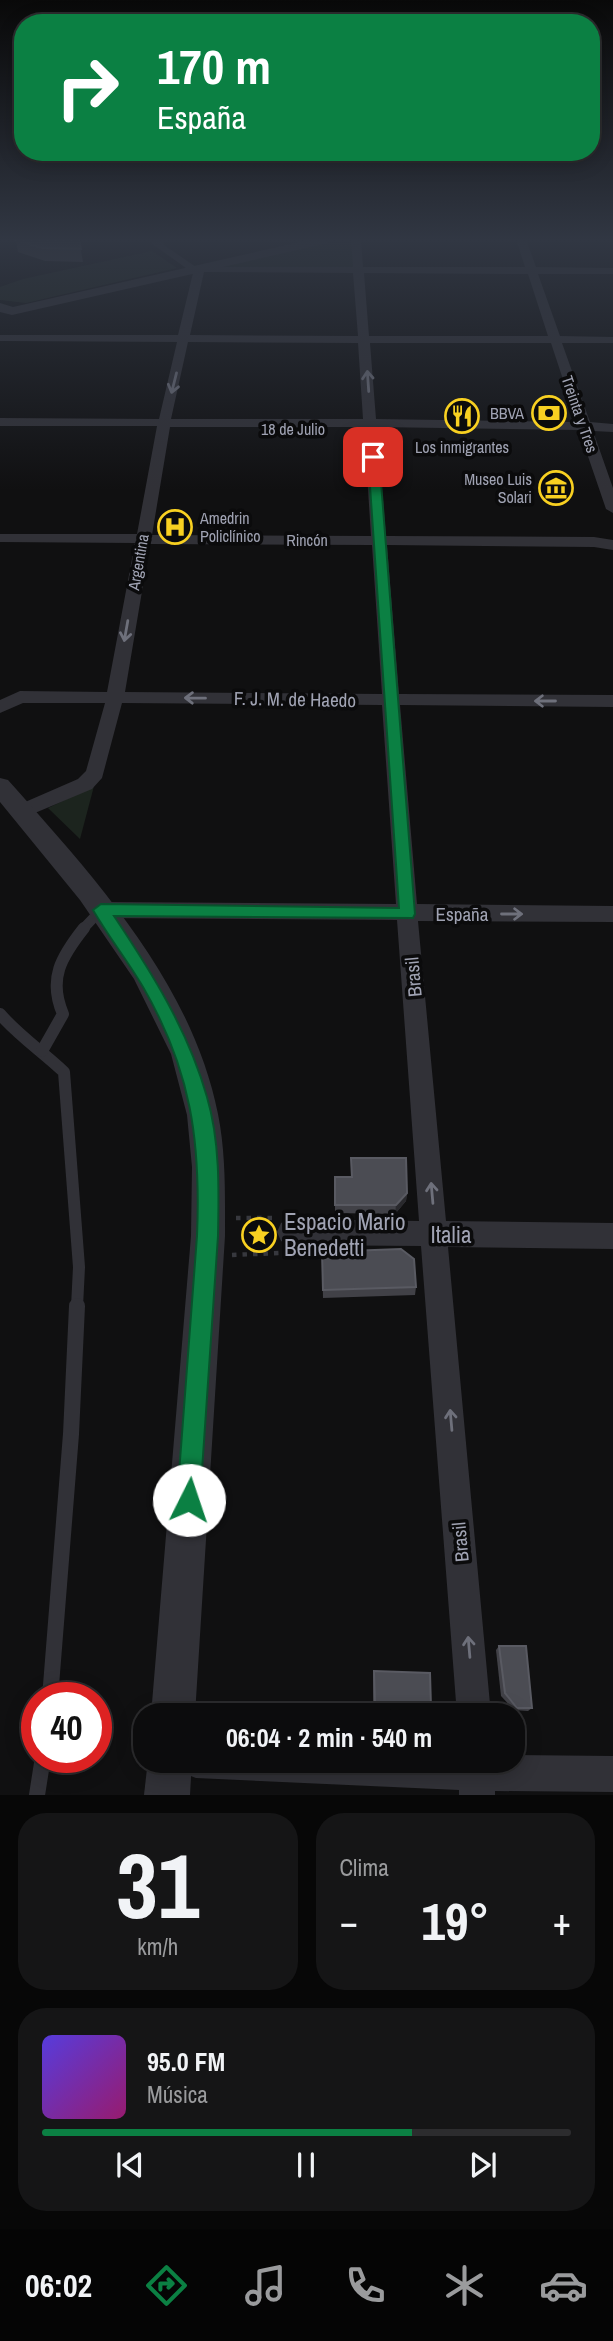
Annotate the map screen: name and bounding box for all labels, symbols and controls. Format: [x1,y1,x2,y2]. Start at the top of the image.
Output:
text: 170 m [157,33,271,99]
icon: right [42,42,133,133]
text: España [157,96,246,139]
one-way arrow [361,370,374,392]
one-way arrow [167,371,180,394]
street label: Treinta y Tres [556,372,604,456]
bank icon: BBVA [530,394,568,432]
restaurant icon: Los inmigrantes [443,397,481,435]
place label: BBVA [490,402,524,424]
street label: 18 de Julio [261,418,325,440]
pin [343,427,403,487]
place label: Los inmigrantes [415,436,509,458]
icon: arrive [354,438,392,476]
place label: Museo Luis Solari [464,468,532,508]
museum icon: Museo Luis Solari [537,469,575,507]
place label: Amedrin Policlínico [199,507,261,547]
hospital icon: Amedrin Policlínico [156,508,194,546]
street label: Rincón [286,529,328,551]
street label: Argentina [122,531,154,593]
one-way arrow [119,619,132,642]
street label: F. J. M. de Haedo [234,685,356,713]
one-way arrow [184,691,207,705]
one-way arrow [534,694,557,708]
street label: España [436,901,489,927]
one-way arrow [501,907,524,921]
street label: Brasil [398,956,428,998]
one-way arrow [425,1183,438,1205]
place label: Espacio Mario Benedetti [284,1206,406,1263]
place icon: Espacio Mario Benedetti [240,1216,278,1254]
street label: Italia [431,1219,472,1250]
one-way arrow [444,1409,457,1432]
position arrow [152,1463,226,1537]
street label: Brasil [445,1521,475,1563]
one-way arrow [462,1636,475,1659]
speed limit sign: 40 [21,1682,112,1773]
text: 06:04 · 2 min · 540 m [226,1720,432,1755]
text: 31 [116,1824,199,1946]
text: Clima [340,1852,389,1883]
text: 19° [421,1886,489,1956]
text: − [340,1896,358,1947]
text: + [553,1896,571,1947]
text: km/h [137,1931,178,1962]
text: 95.0 FM [147,2044,225,2079]
text: Música [147,2079,208,2110]
icon: previous [111,2146,149,2184]
icon: pause [287,2146,325,2184]
icon: next [464,2146,502,2184]
icon: directions [142,2261,191,2310]
icon: music [241,2261,290,2310]
icon: phone [341,2261,390,2310]
icon: climate [440,2261,489,2310]
icon: car [539,2261,588,2310]
text: 06:02 [25,2264,92,2307]

